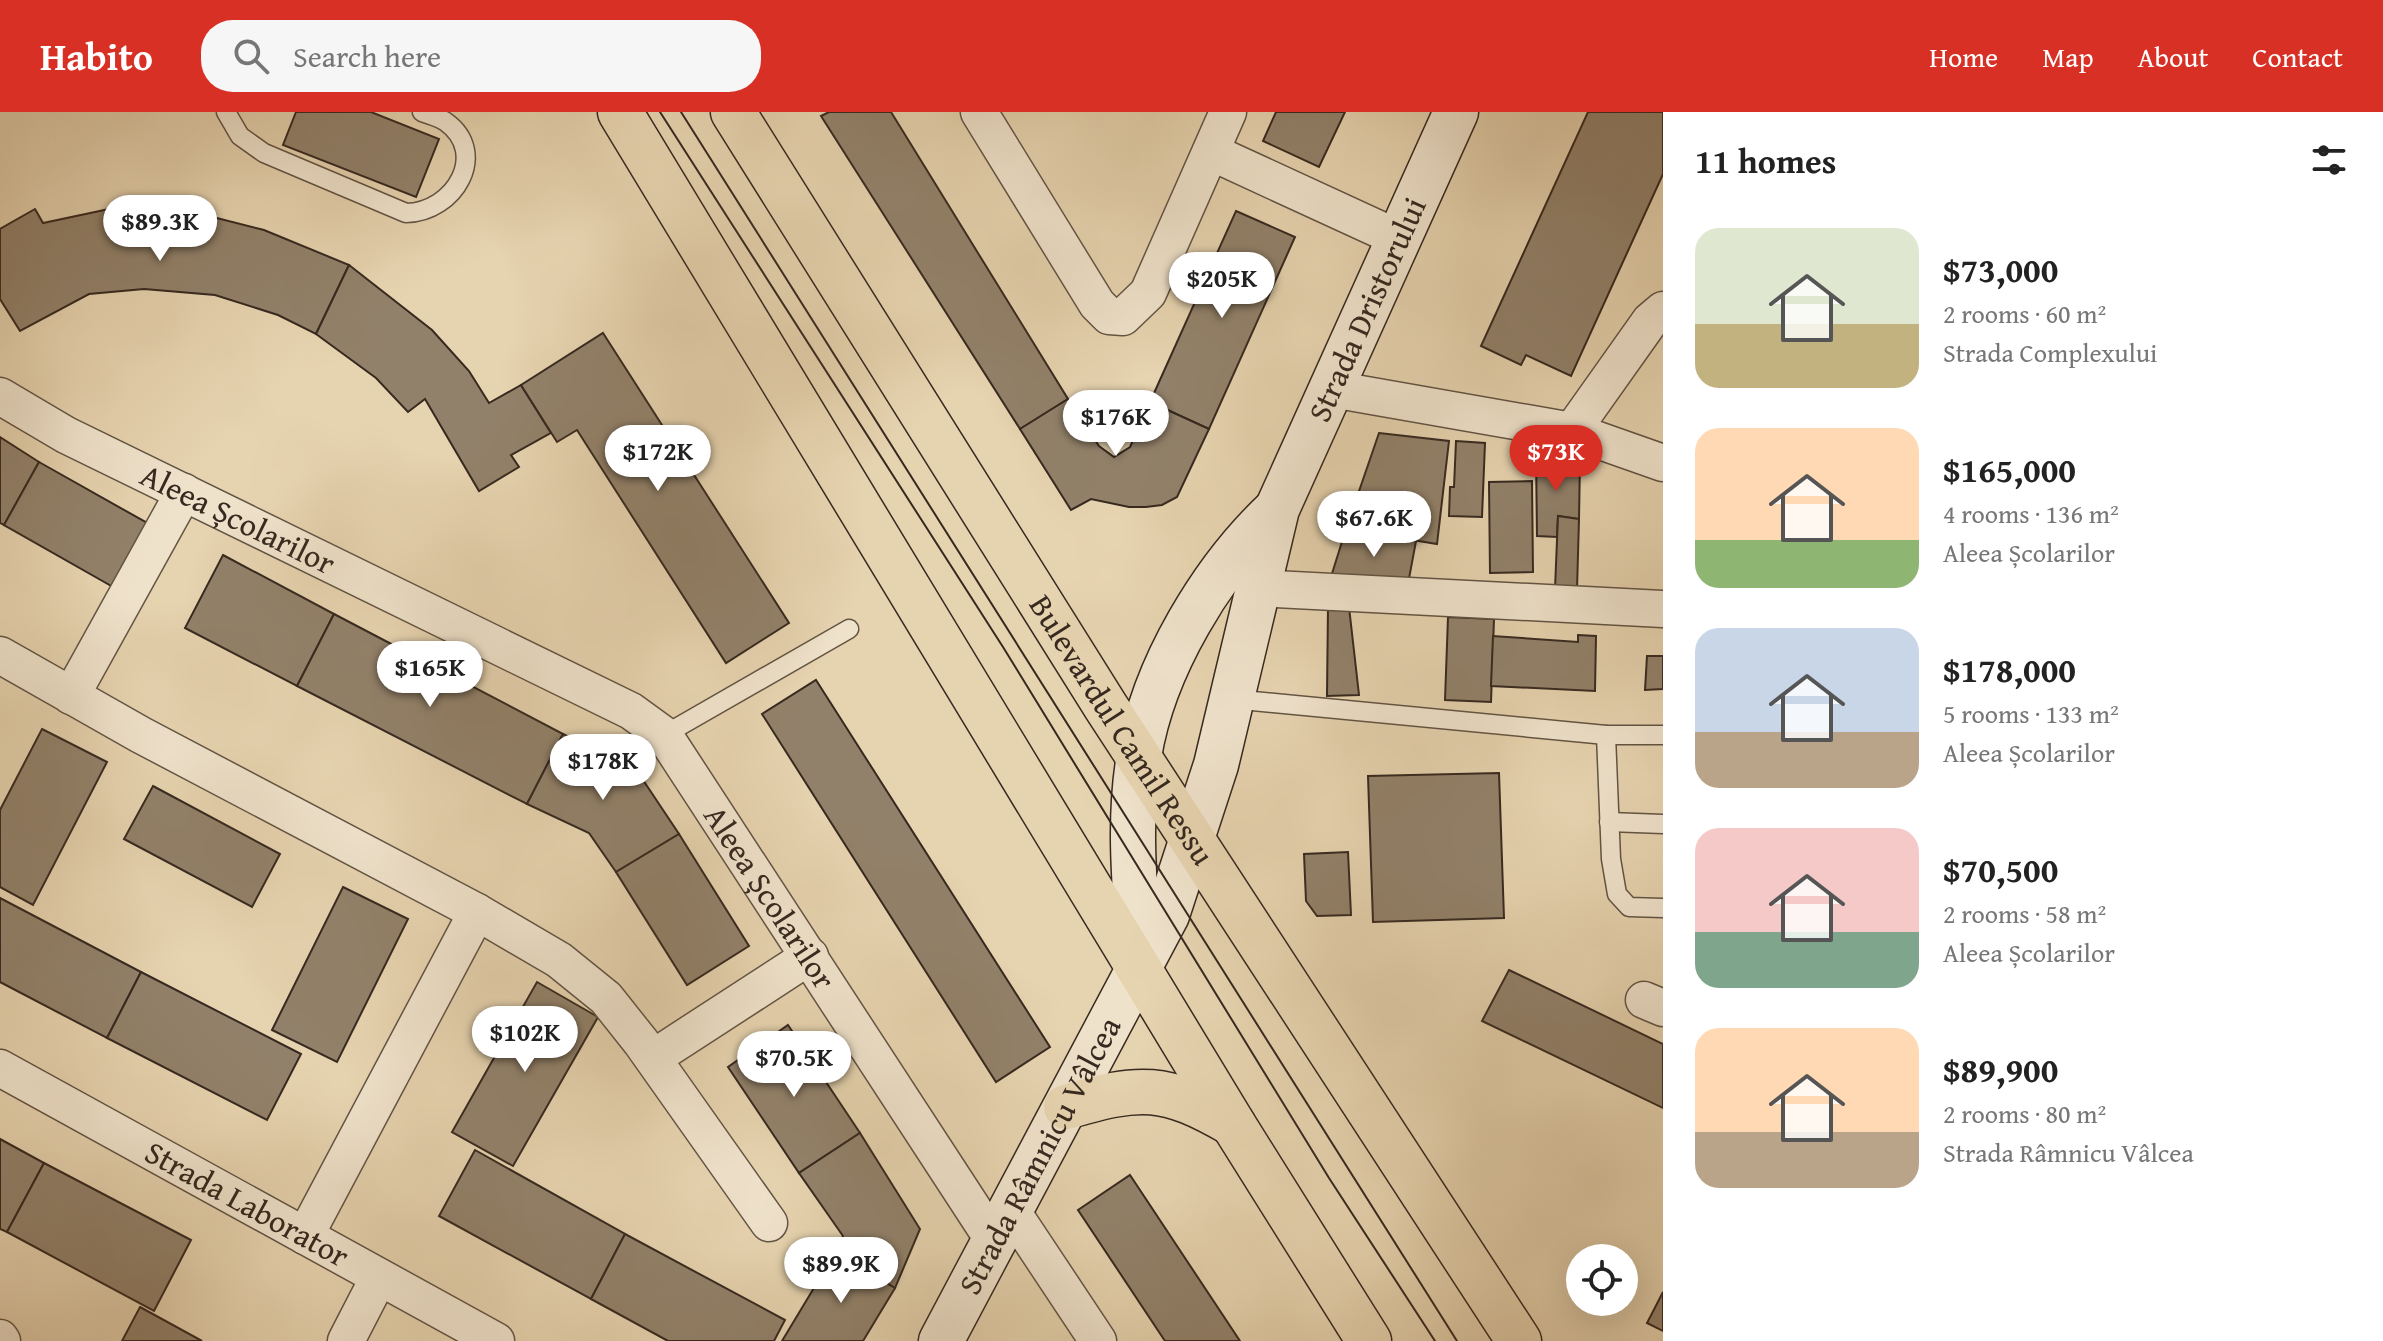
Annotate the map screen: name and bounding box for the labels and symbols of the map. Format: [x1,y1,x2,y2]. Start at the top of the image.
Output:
street label: Strada Dristorului [1295,189,1438,429]
pin: $89.3K [95,195,225,263]
pin: $205K [1166,252,1278,320]
pin: $176K [1060,390,1172,458]
pin: $172K [602,425,714,493]
pin: $73K [1509,425,1603,493]
street label: Aleea Școlarilor [133,451,343,586]
pin: $67.6K [1309,491,1439,559]
street label: Bulevardul Camil Ressu [1018,585,1227,875]
pin: $165K [374,641,486,709]
pin: $178K [547,734,659,802]
street label: Aleea Școlarilor [693,796,848,998]
pin: $102K [469,1006,581,1074]
street label: Strada Râmnicu Vâlcea [946,1008,1132,1303]
pin: $70.5K [729,1031,859,1099]
street label: Strada Laborator [137,1128,358,1279]
pin: $89.9K [776,1237,906,1305]

